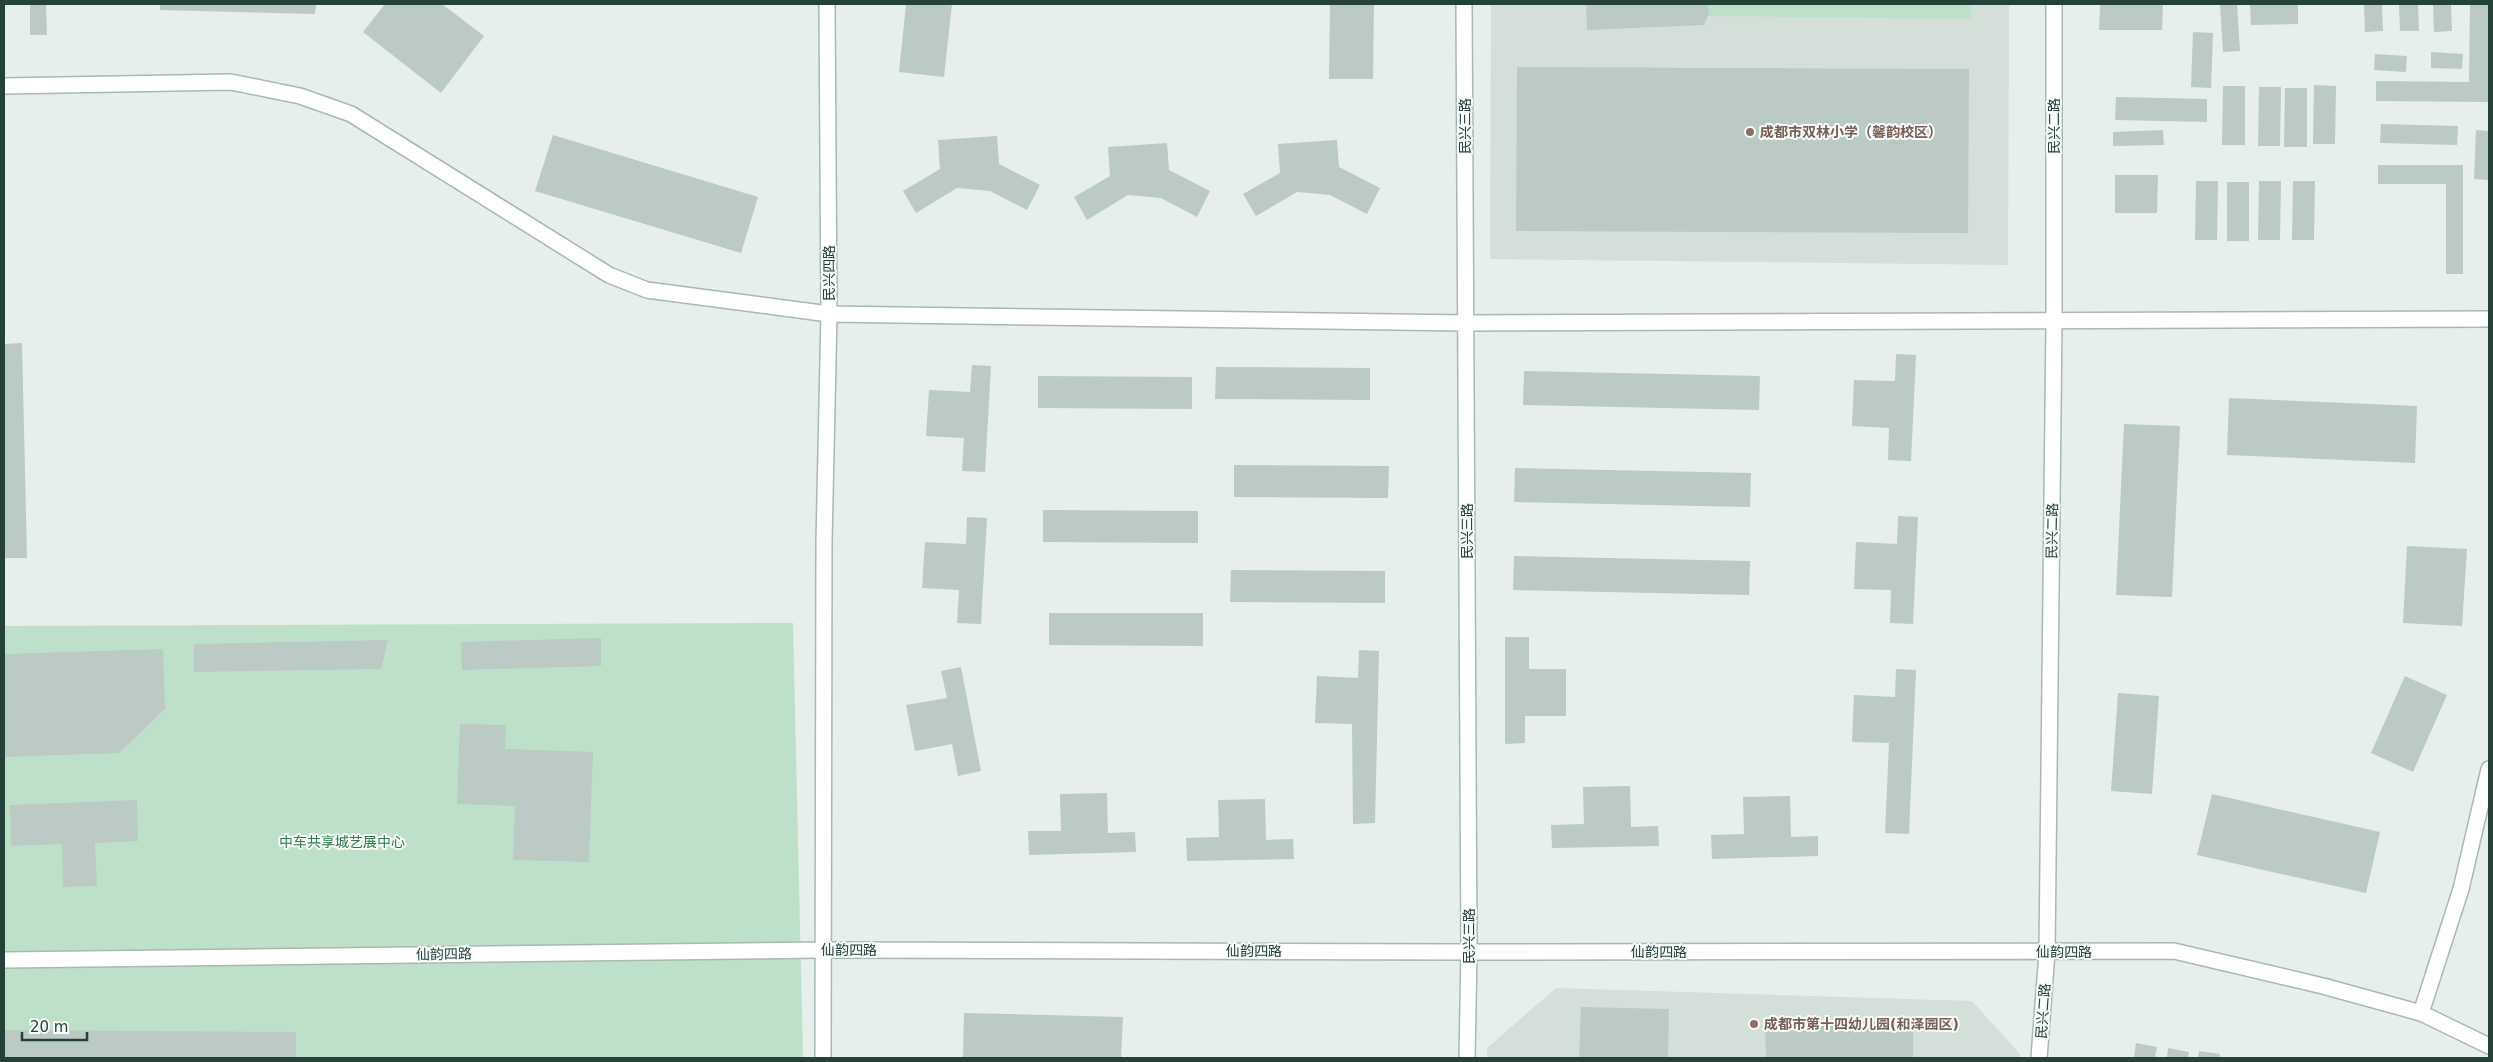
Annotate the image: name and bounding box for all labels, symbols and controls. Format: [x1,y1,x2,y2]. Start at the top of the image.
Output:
street label: 民兴三路 [1457,98,1473,154]
street label: 民兴二路 [2046,98,2062,154]
place label: 成都市双林小学（馨韵校区） [1760,124,1942,140]
marker: 成都市双林小学（馨韵校区） [1744,126,1756,138]
street label: 民兴四路 [821,245,837,301]
street label: 民兴三路 [1459,503,1475,559]
street label: 民兴二路 [2044,503,2060,559]
park label: 中车共享城艺展中心 [279,834,405,850]
street label: 民兴三路 [1461,908,1477,964]
street label: 仙韵四路 [821,942,877,958]
street label: 仙韵四路 [1226,943,1282,959]
street label: 仙韵四路 [1631,944,1687,960]
street label: 仙韵四路 [2036,944,2092,960]
street label: 仙韵四路 [416,946,472,962]
street label: 民兴二路 [2033,983,2053,1039]
scale bar [22,1010,88,1042]
place label: 成都市第十四幼儿园(和泽园区) [1764,1016,1959,1032]
text: 20 m [30,1018,68,1036]
marker: 成都市第十四幼儿园(和泽园区) [1748,1018,1760,1030]

